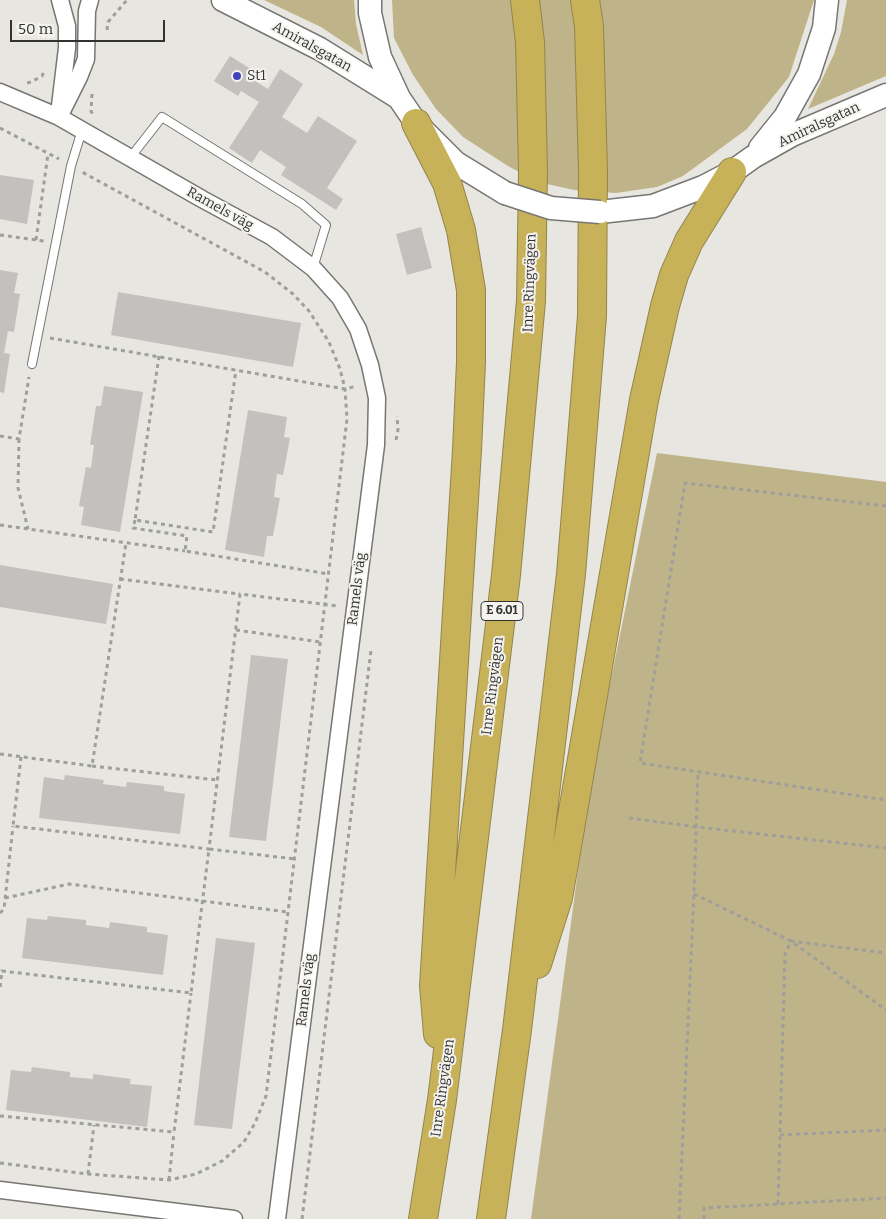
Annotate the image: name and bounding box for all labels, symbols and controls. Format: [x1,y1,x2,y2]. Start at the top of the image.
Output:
scale bar [12,10,168,42]
street label: Amiralsgatan [269,18,355,76]
text: 50 m [18,20,53,38]
place label: St1 [247,68,266,84]
marker: St1 [231,70,243,82]
street label: Amiralsgatan [776,99,862,151]
street label: Ramels väg [184,184,256,234]
street label: Inre Ringvägen [520,233,540,333]
street label: Ramels väg [344,551,370,627]
road number: E 6.01 [481,602,523,620]
street label: Inre Ringvägen [479,636,507,736]
street label: Ramels väg [293,952,319,1028]
street label: Inre Ringvägen [428,1038,458,1138]

